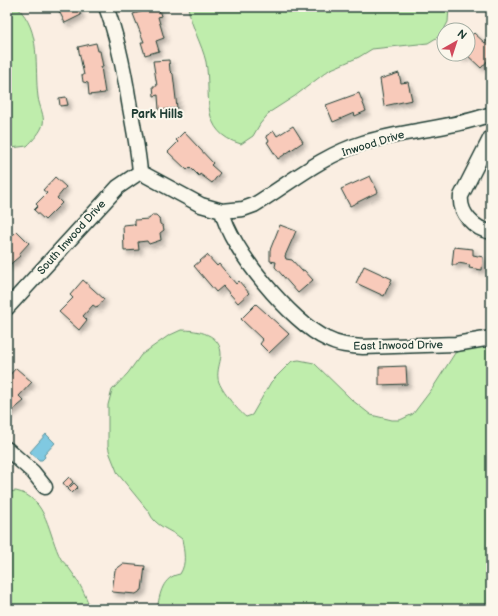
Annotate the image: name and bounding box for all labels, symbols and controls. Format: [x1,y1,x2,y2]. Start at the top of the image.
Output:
north arrow [436,22,476,62]
text: N [455,27,469,42]
district label: Park Hills [131,107,183,122]
street label: Inwood Drive [340,128,406,159]
street label: South Inwood Drive [34,197,109,277]
street label: East Inwood Drive [353,338,443,353]

